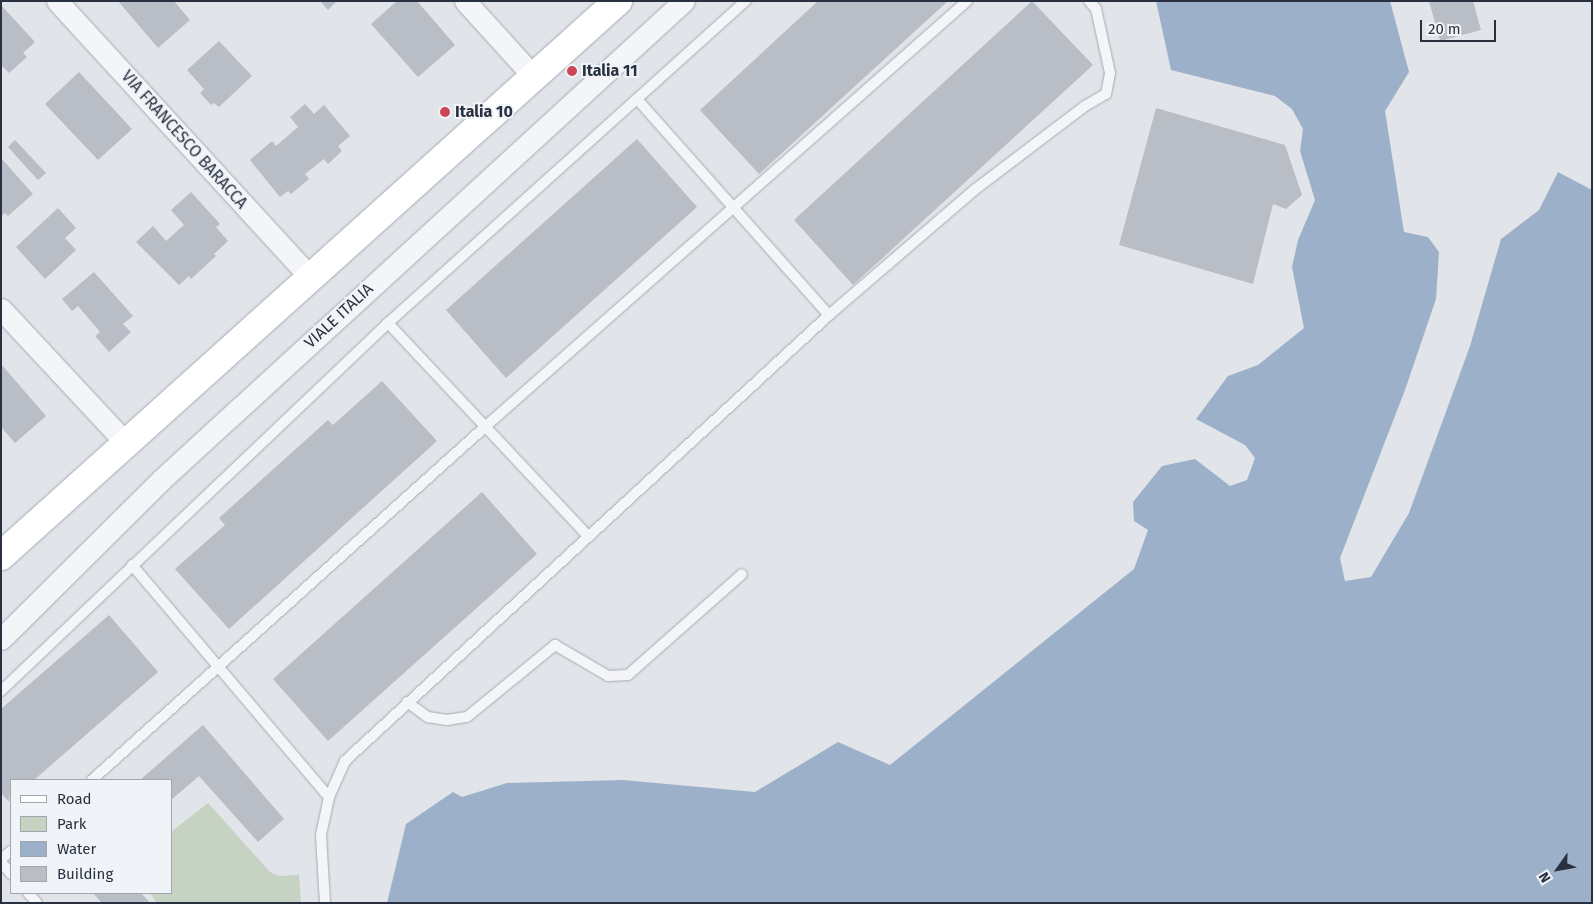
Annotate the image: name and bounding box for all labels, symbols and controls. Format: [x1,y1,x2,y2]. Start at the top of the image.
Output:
scale bar [1423,10,1499,42]
text: 20 m [1428,20,1461,38]
place label: Italia 11 [582,61,638,81]
marker: Italia 11 [566,65,578,77]
street label: VIA FRANCESCO BARACCA [117,67,251,213]
place label: Italia 10 [455,102,513,122]
marker: Italia 10 [439,106,451,118]
street label: VIALE ITALIA [301,279,377,353]
legend [10,779,172,894]
text: Road [57,790,92,808]
text: Park [57,815,87,833]
text: Water [57,840,96,858]
north arrow [1533,844,1583,894]
text: Building [57,865,113,883]
text: N [1535,869,1555,886]

